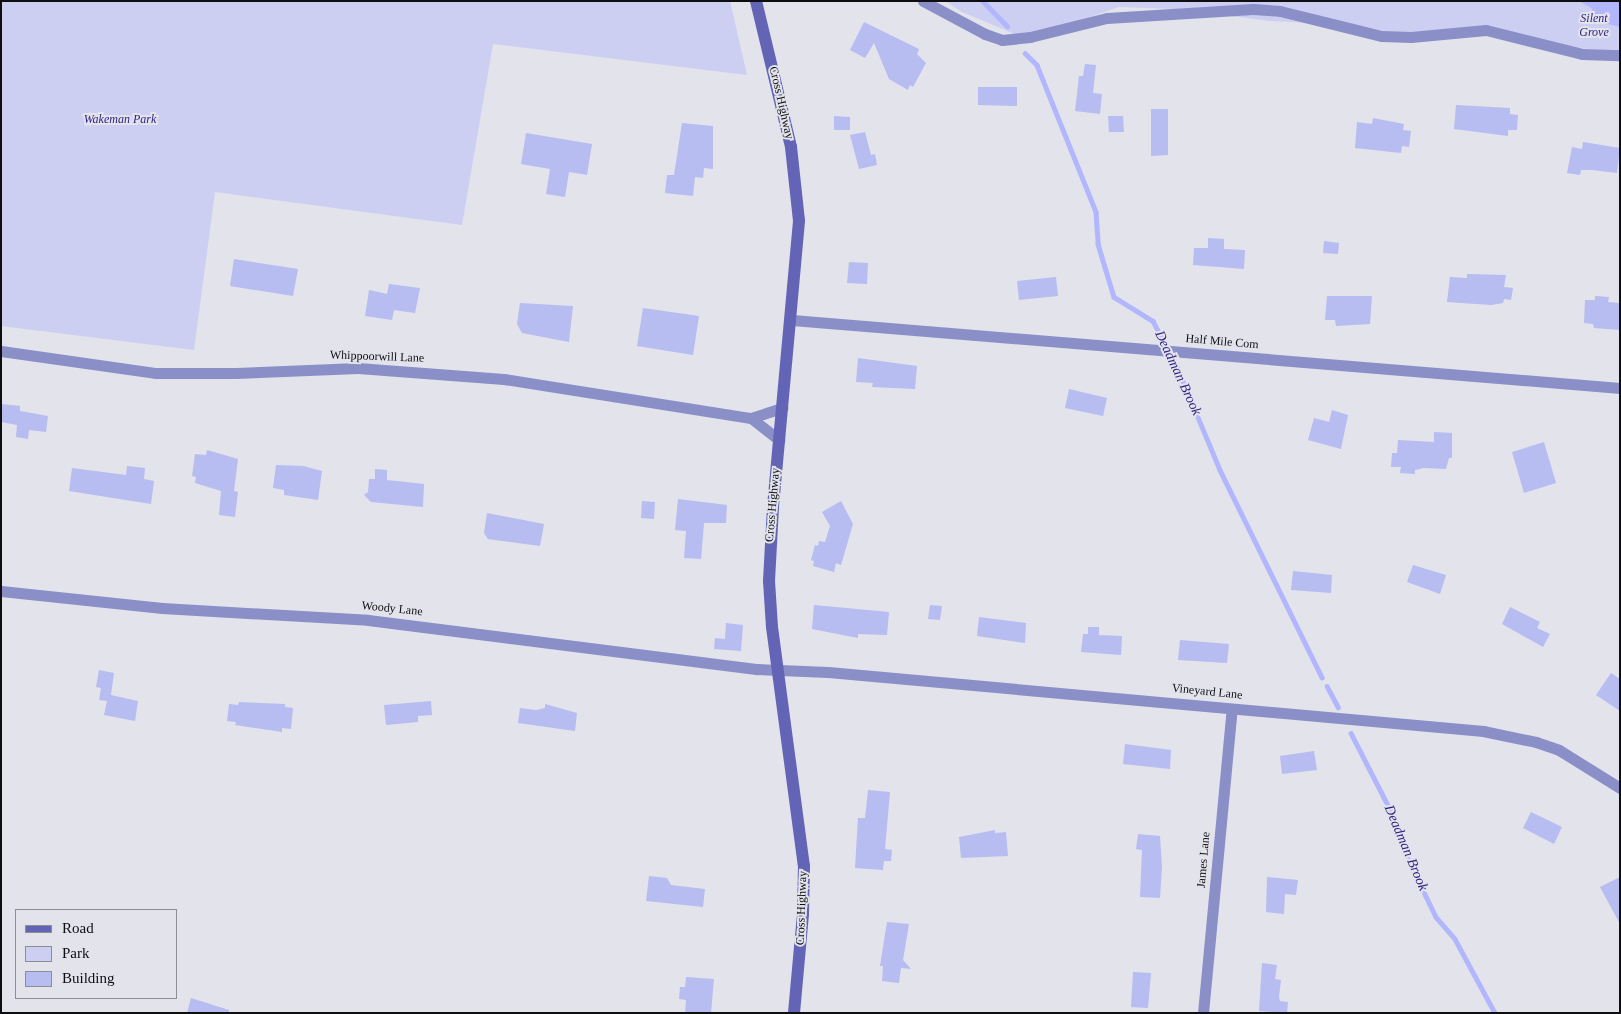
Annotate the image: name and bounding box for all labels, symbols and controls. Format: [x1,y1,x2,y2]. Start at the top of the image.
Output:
park label: Silent Grove [1579,12,1609,40]
street label: Cross Highway [766,65,796,141]
park label: Wakeman Park [84,113,156,127]
water label: Deadman Brook [1151,328,1205,418]
street label: Half Mile Com [1185,332,1259,352]
street label: Whippoorwill Lane [330,348,424,366]
street label: Cross Highway [763,467,783,543]
street label: Woody Lane [361,599,423,619]
street label: Vineyard Lane [1171,681,1243,703]
water label: Deadman Brook [1380,803,1432,893]
street label: James Lane [1194,831,1214,889]
street label: Cross Highway [794,871,810,945]
legend [15,909,178,999]
text: Road [62,920,94,936]
text: Park [62,945,90,961]
text: Building [62,970,115,986]

